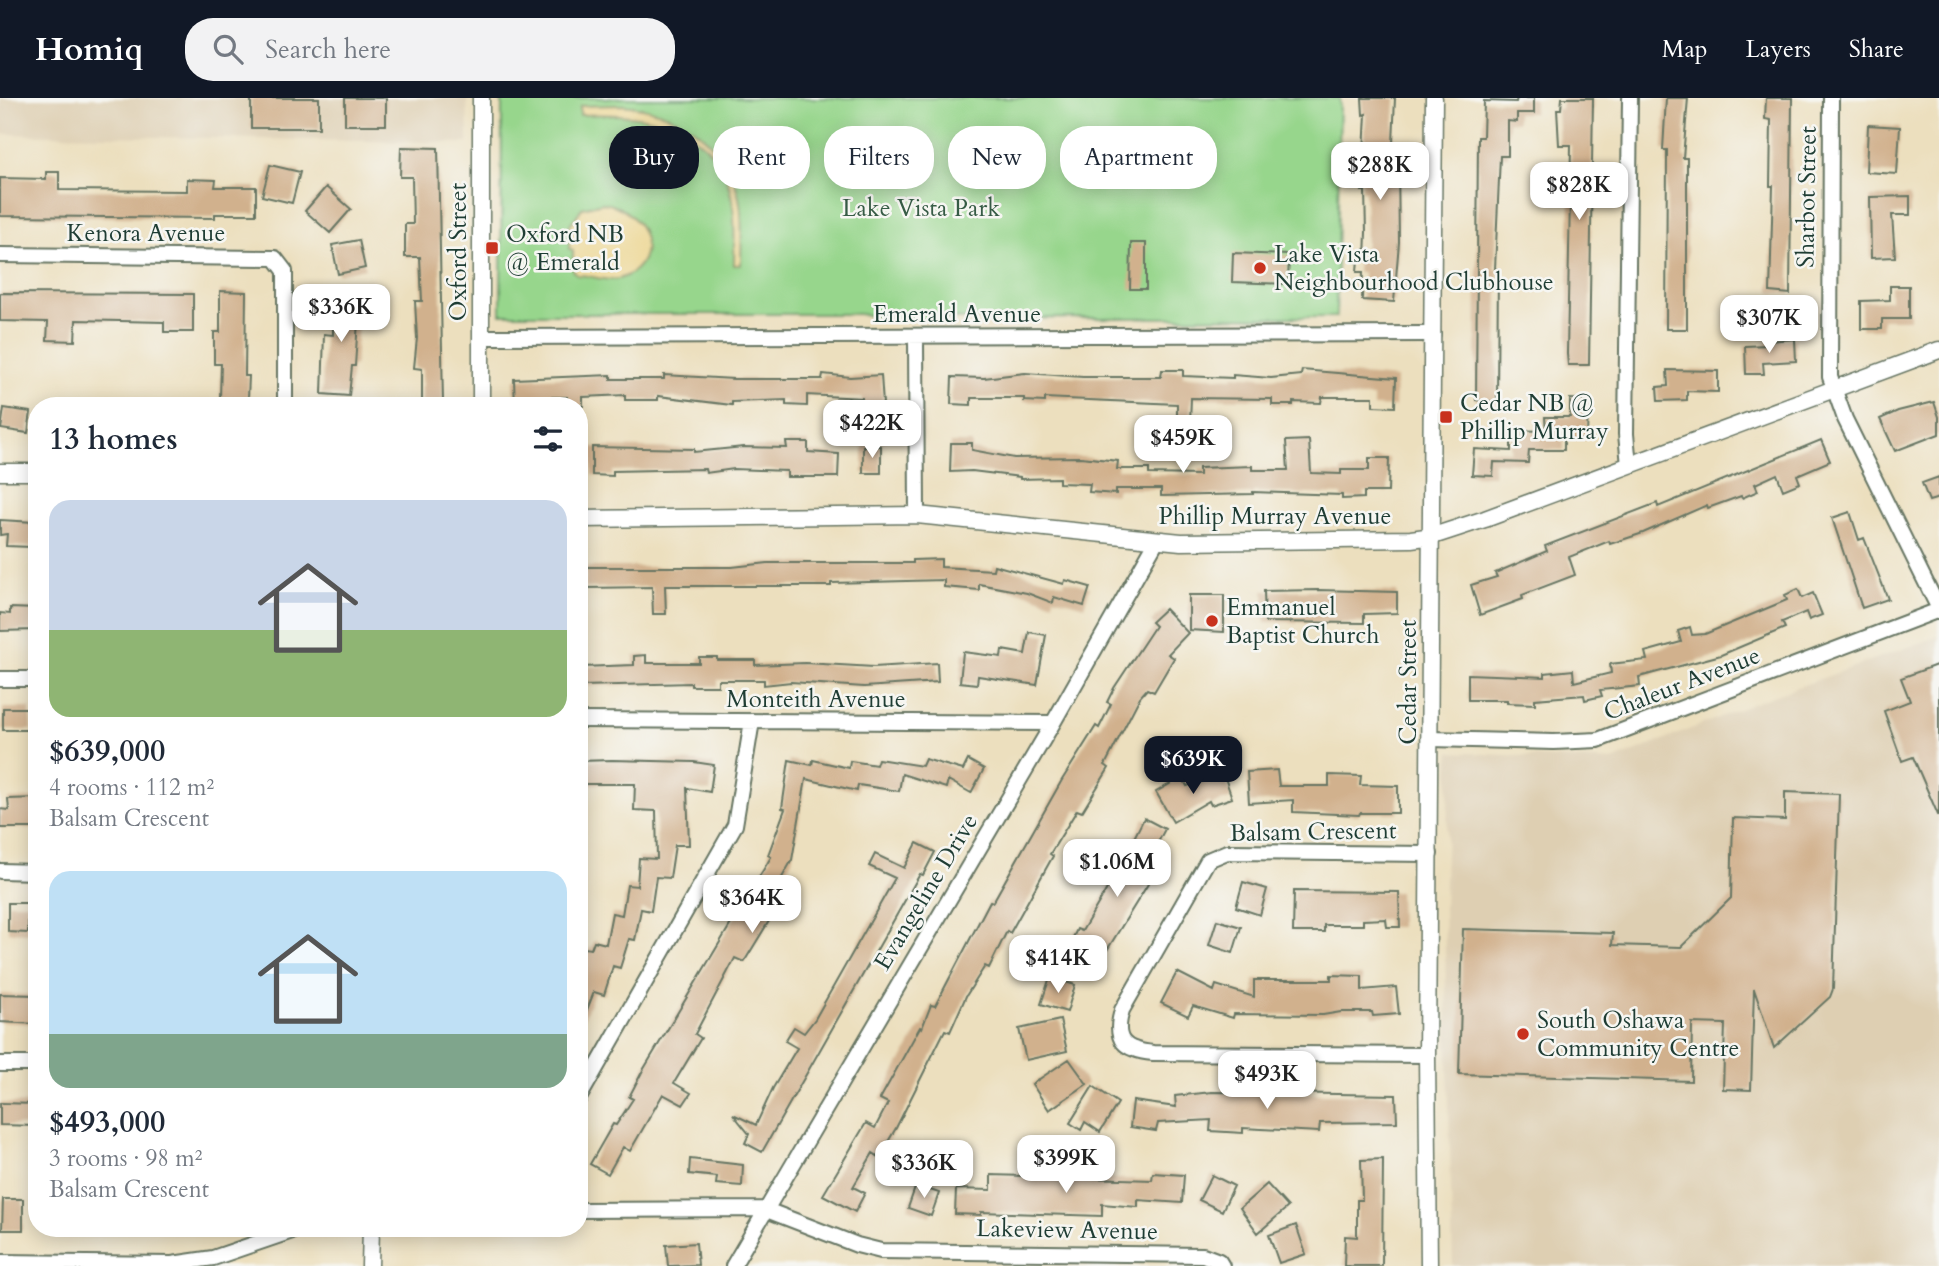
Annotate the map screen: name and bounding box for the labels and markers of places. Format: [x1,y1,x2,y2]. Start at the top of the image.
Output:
pin: $288K [1331,142,1429,202]
pin: $828K [1530,162,1628,222]
place label: Oxford NB @ Emerald [506,218,624,279]
place label: Lake Vista Neighbourhood Clubhouse [1274,238,1554,299]
marker: Oxford NB @ Emerald [484,240,500,256]
marker: Lake Vista Neighbourhood Clubhouse [1252,260,1268,276]
pin: $336K [292,285,390,344]
pin: $307K [1720,296,1818,355]
place label: Cedar NB @ Phillip Murray [1460,387,1609,448]
pin: $422K [823,400,921,460]
marker: Cedar NB @ Phillip Murray [1438,409,1454,425]
pin: $459K [1134,416,1232,475]
place label: Emmanuel Baptist Church [1226,591,1379,652]
marker: Emmanuel Baptist Church [1204,613,1220,629]
pin: $639K [1144,736,1242,796]
pin: $1.06M [1060,840,1174,899]
pin: $364K [703,876,801,935]
pin: $414K [1009,936,1107,995]
place label: South Oshawa Community Centre [1537,1004,1739,1065]
marker: South Oshawa Community Centre [1515,1026,1531,1042]
pin: $493K [1218,1052,1316,1111]
pin: $399K [1017,1136,1115,1195]
pin: $336K [875,1140,973,1200]

